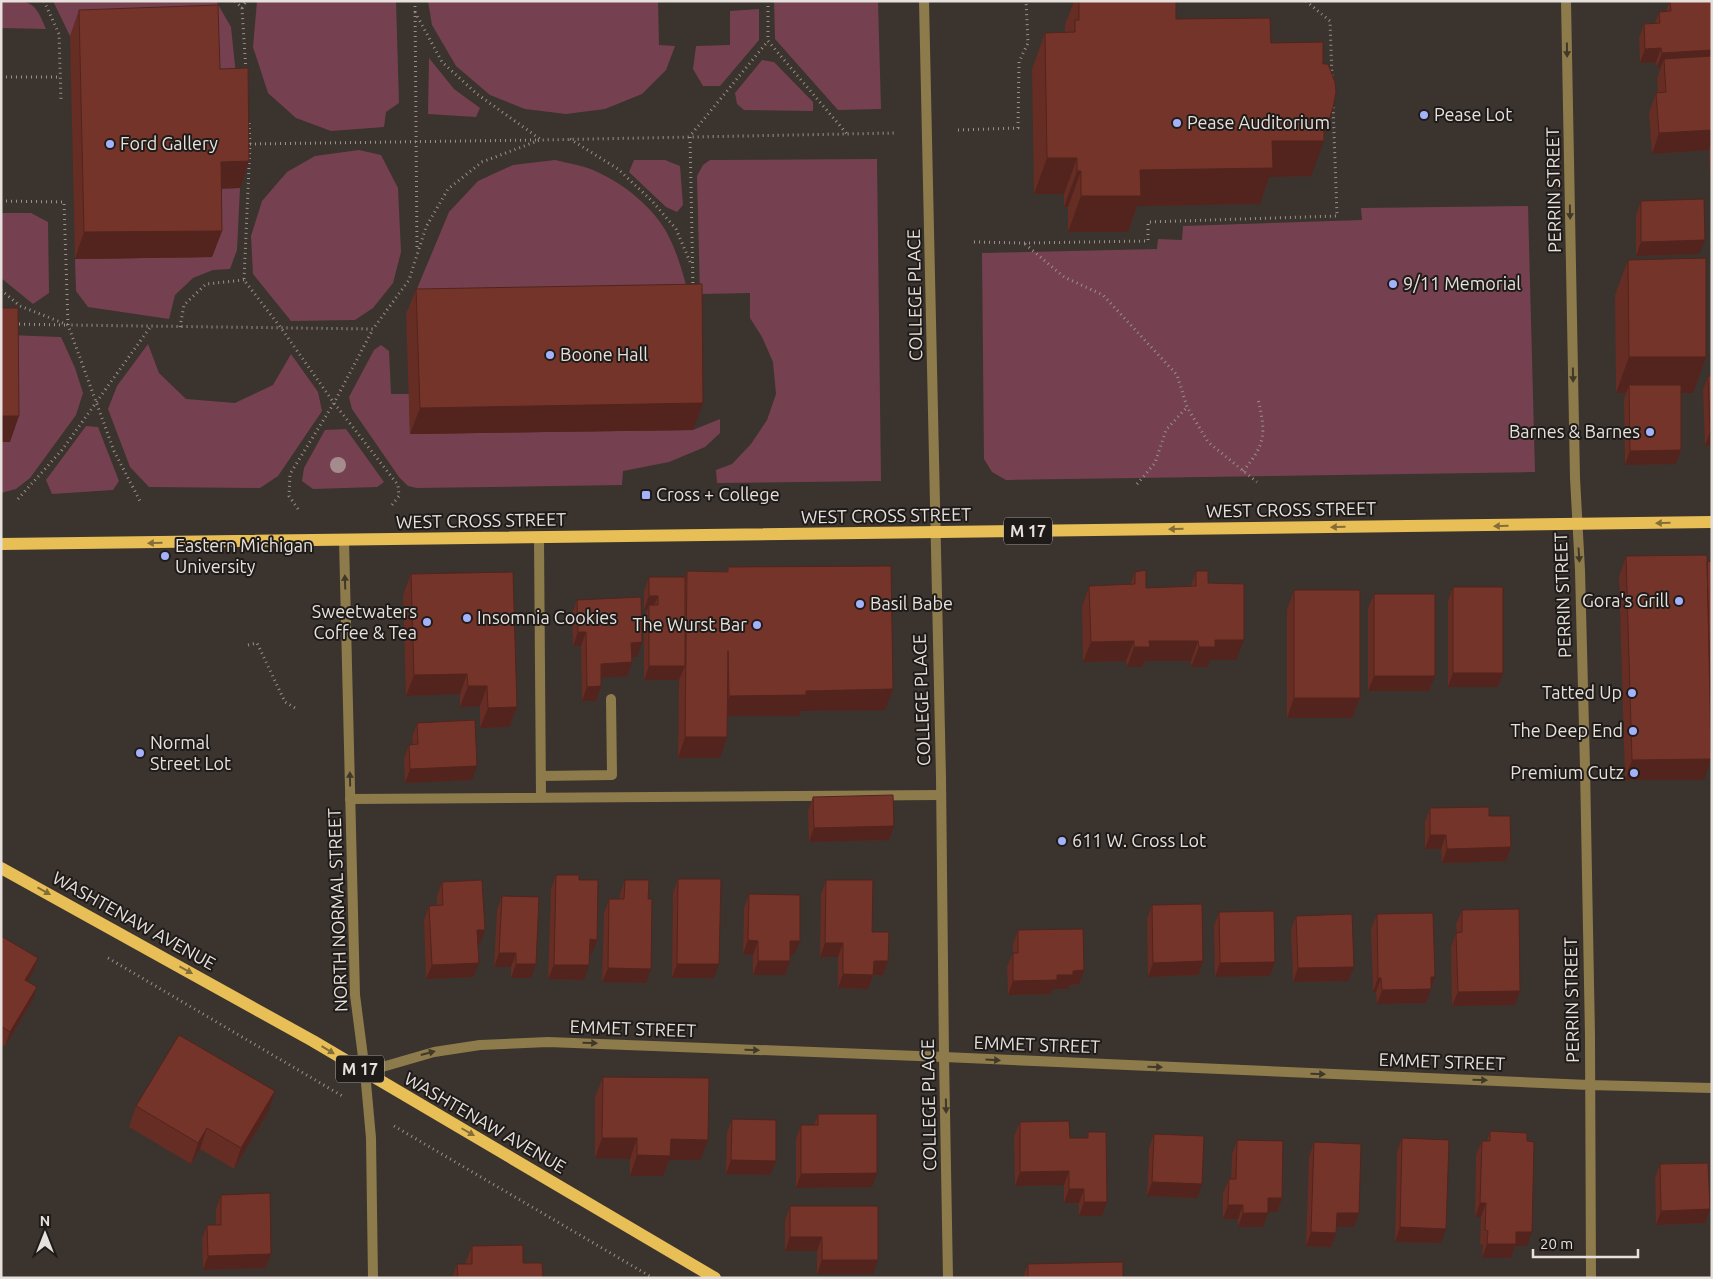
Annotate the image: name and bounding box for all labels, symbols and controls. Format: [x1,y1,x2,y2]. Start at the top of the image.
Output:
one-way arrow [1563,42,1571,58]
place label: Pease Lot [1434,104,1512,124]
marker: Pease Lot [1418,109,1430,121]
place label: Pease Auditorium [1187,112,1330,132]
marker: Pease Auditorium [1171,117,1183,129]
street label: PERRIN STREET [1542,127,1564,253]
place label: Ford Gallery [120,133,218,153]
marker: Ford Gallery [104,138,116,150]
one-way arrow [1567,205,1575,221]
street label: COLLEGE PLACE [903,229,925,361]
place label: 9/11 Memorial [1403,273,1521,293]
marker: 9/11 Memorial [1387,278,1399,290]
place label: Boone Hall [560,344,648,364]
marker: Boone Hall [544,349,556,361]
one-way arrow [1569,367,1577,383]
place label: Barnes & Barnes [1509,421,1640,441]
marker: Barnes & Barnes [1644,426,1656,438]
place label: Cross + College [656,484,780,504]
marker: Cross + College [640,489,652,501]
street label: WEST CROSS STREET [1206,498,1376,520]
street label: WEST CROSS STREET [801,504,971,526]
street label: WEST CROSS STREET [396,509,566,531]
road number: M 17 [1004,518,1052,544]
one-way arrow [1655,519,1671,527]
one-way arrow [1492,522,1508,530]
one-way arrow [1330,523,1346,531]
one-way arrow [1167,525,1183,533]
street label: PERRIN STREET [1550,532,1574,658]
place label: Eastern Michigan University [175,535,313,576]
one-way arrow [147,539,163,547]
one-way arrow [1575,547,1583,563]
marker: Eastern Michigan University [159,550,171,562]
one-way arrow [341,573,349,589]
place label: Gora's Grill [1582,590,1669,610]
place label: Basil Babe [870,593,953,613]
marker: Gora's Grill [1673,595,1685,607]
marker: Basil Babe [854,598,866,610]
place label: Sweetwaters Coffee & Tea [312,601,417,642]
place label: Insomnia Cookies [477,607,617,627]
marker: Insomnia Cookies [461,612,473,624]
place label: The Wurst Bar [633,614,747,634]
marker: Sweetwaters Coffee & Tea [421,616,433,628]
marker: The Wurst Bar [751,619,763,631]
street label: COLLEGE PLACE [909,634,933,766]
place label: Tatted Up [1542,682,1622,702]
marker: Tatted Up [1626,687,1638,699]
place label: The Deep End [1511,720,1623,740]
marker: The Deep End [1627,725,1639,737]
place label: Normal Street Lot [150,732,231,773]
marker: Normal Street Lot [134,747,146,759]
place label: Premium Cutz [1510,762,1624,782]
marker: Premium Cutz [1628,767,1640,779]
one-way arrow [346,771,354,787]
street label: NORTH NORMAL STREET [323,808,351,1012]
place label: 611 W. Cross Lot [1072,830,1206,850]
marker: 611 W. Cross Lot [1056,835,1068,847]
street label: WASHTENAW AVENUE [50,867,219,973]
one-way arrow [37,887,51,896]
street label: PERRIN STREET [1560,937,1582,1063]
one-way arrow [179,966,193,975]
street label: EMMET STREET [569,1016,697,1040]
street label: EMMET STREET [973,1032,1101,1056]
street label: COLLEGE PLACE [917,1039,939,1171]
one-way arrow [582,1040,598,1048]
one-way arrow [321,1045,334,1054]
one-way arrow [744,1046,760,1054]
one-way arrow [421,1049,436,1057]
street label: EMMET STREET [1378,1049,1506,1073]
road number: M 17 [336,1056,384,1082]
one-way arrow [985,1056,1001,1064]
one-way arrow [1148,1063,1164,1071]
street label: WASHTENAW AVENUE [401,1068,570,1177]
one-way arrow [1310,1070,1326,1078]
one-way arrow [1472,1077,1488,1085]
one-way arrow [942,1098,950,1114]
one-way arrow [461,1128,474,1137]
north arrow [20,1209,70,1259]
text: N [40,1213,50,1229]
scale bar [1533,1226,1638,1258]
text: 20 m [1540,1235,1573,1252]

